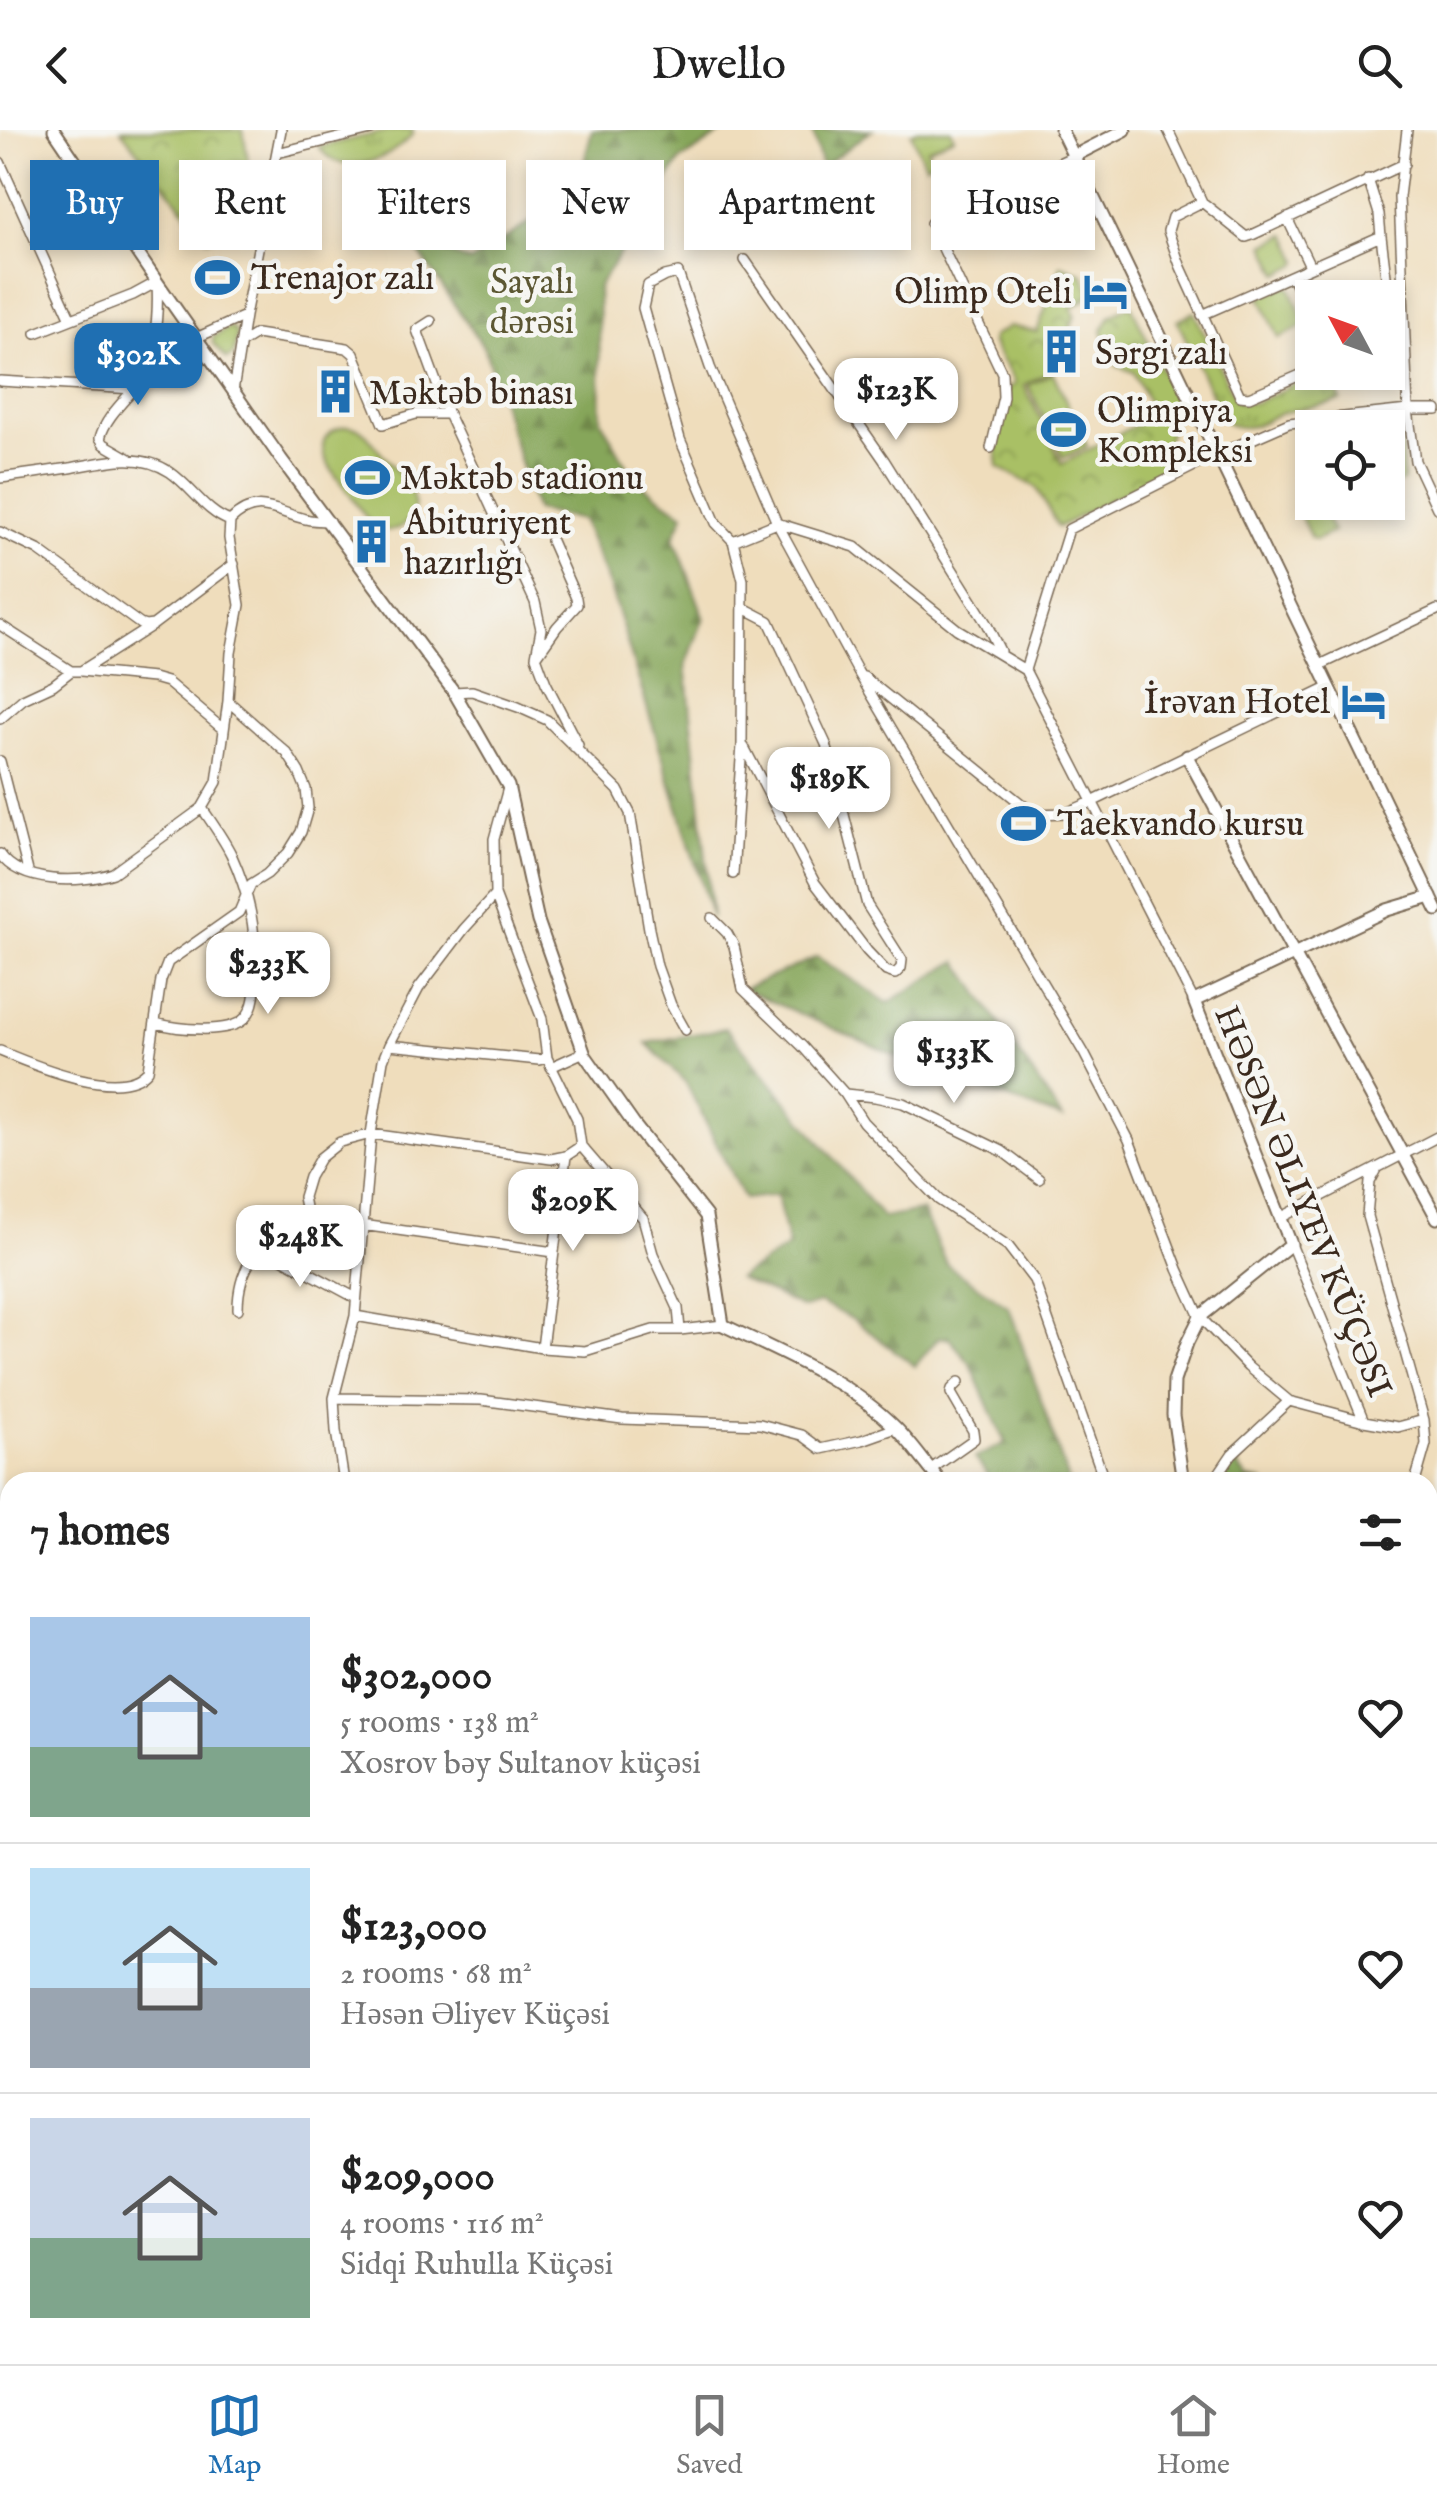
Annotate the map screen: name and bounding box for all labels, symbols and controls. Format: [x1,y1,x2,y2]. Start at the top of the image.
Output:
text: Dwello [651,37,786,94]
icon: back [30,38,85,93]
icon: search [1352,38,1407,93]
chip: Buy [30,160,159,250]
chip: Rent [179,160,322,250]
chip: Filters [342,160,506,250]
chip: New [526,160,664,250]
chip: Apartment [684,160,911,250]
chip: House [931,160,1095,250]
sports icon: Trenajor zalı [194,253,242,301]
place label: Trenajor zalı [251,257,434,302]
park label: Sayalı dərəsi [490,261,574,346]
hotel icon: Olimp Oteli [1081,267,1129,315]
place label: Olimp Oteli [894,271,1072,316]
north arrow [1295,280,1405,390]
map controls [1295,280,1405,520]
pin: $302K [68,323,208,408]
building icon: Sərgi zalı [1038,328,1086,376]
place label: Sərgi zalı [1095,332,1228,377]
text: $302K [96,335,180,376]
pin: $123K [826,358,966,443]
building icon: Məktəb binası [312,368,360,416]
text: $123K [856,370,936,411]
place label: Məktəb binası [369,372,573,417]
place label: Olimpiya Kompleksi [1097,390,1253,475]
sports icon: Olimpiya Kompleksi [1040,406,1088,454]
button: locate [1295,410,1405,520]
sports icon: Məktəb stadionu [343,453,391,501]
place label: Məktəb stadionu [400,457,644,502]
place label: Abituriyent hazırlığı [403,502,571,587]
building icon: Abituriyent hazırlığı [347,518,395,566]
hotel icon: İrəvan Hotel [1339,677,1387,725]
place label: İrəvan Hotel [1144,680,1330,726]
pin: $189K [759,747,899,832]
text: $189K [789,759,869,800]
sports icon: Taekvando kursu [1000,799,1048,847]
place label: Taekvando kursu [1057,803,1304,848]
pin: $233K [198,932,338,1017]
text: $233K [228,944,308,985]
street label: HƏSƏN ƏLIYEV KÜÇƏSI [1202,999,1402,1404]
pin: $133K [884,1021,1024,1106]
text: $133K [916,1033,992,1074]
pin: $209K [503,1169,643,1254]
text: $209K [530,1181,616,1222]
pin: $248K [230,1205,370,1290]
text: $248K [258,1217,342,1258]
icon: filters [1353,1505,1408,1560]
text: 7 homes [30,1506,170,1559]
text: $302,000 [340,1650,492,1703]
icon: home [110,1657,230,1777]
icon: heart [1353,1690,1408,1745]
text: 5 rooms · 138 m² [340,1703,539,1744]
text: Xosrov bəy Sultanov küçəsi [340,1744,701,1785]
text: $123,000 [340,1901,487,1954]
icon: home [110,1908,230,2028]
icon: heart [1353,1941,1408,1996]
text: 2 rooms · 68 m² [340,1954,532,1995]
text: Həsən Əliyev Küçəsi [340,1995,610,2036]
text: $209,000 [340,2151,495,2204]
icon: home [110,2158,230,2278]
icon: heart [1353,2191,1408,2246]
text: 4 rooms · 116 m² [340,2204,544,2245]
text: Sidqi Ruhulla Küçəsi [340,2245,613,2286]
tab: Map [207,2388,262,2483]
tab: Saved [676,2388,743,2483]
tab: Home [1157,2388,1230,2483]

